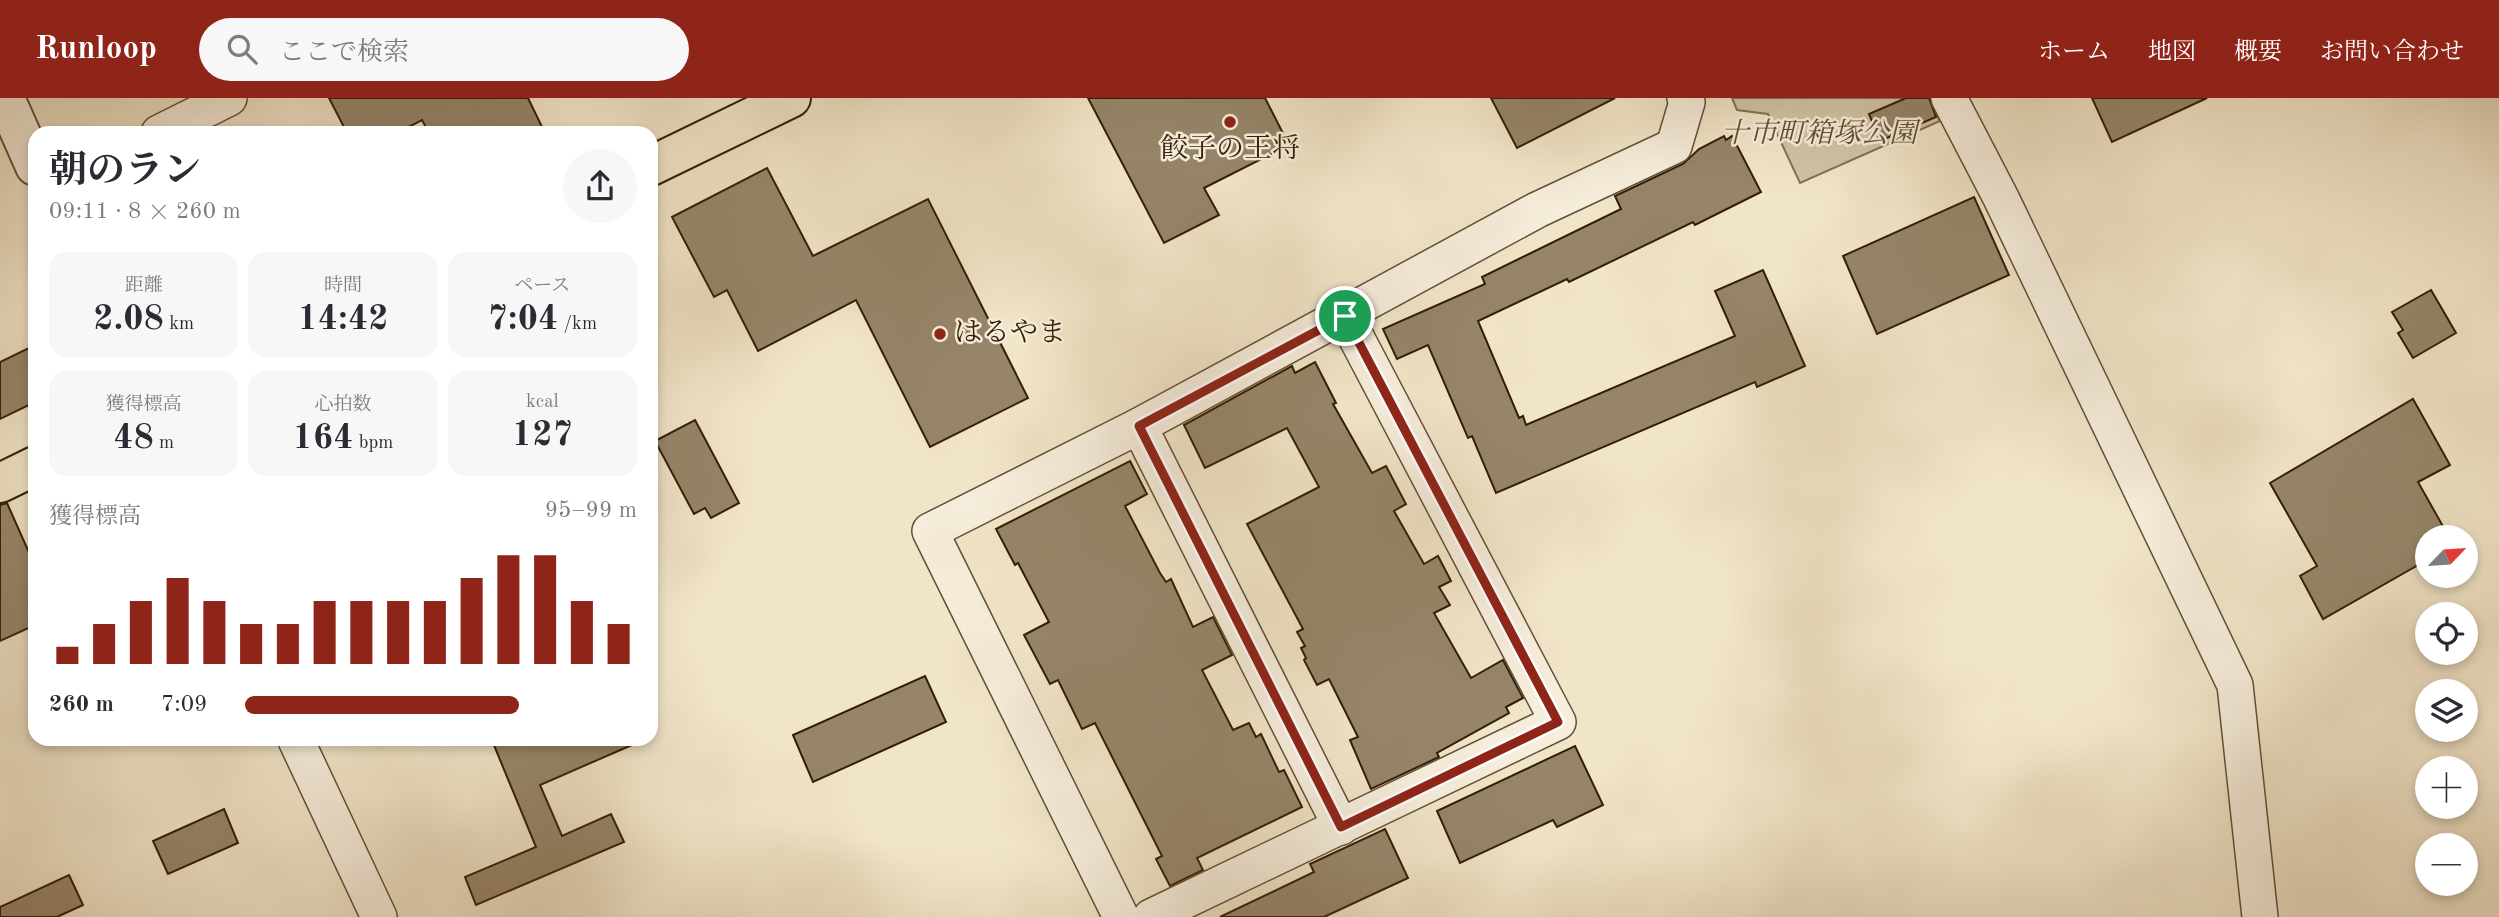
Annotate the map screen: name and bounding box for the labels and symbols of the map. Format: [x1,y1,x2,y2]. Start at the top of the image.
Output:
marker: 餃子の王将 [1222,114,1238,130]
park label: 十市町箱塚公園 [1721,118,1921,149]
place label: 餃子の王将 [1160,133,1300,164]
pin [1315,286,1375,346]
place label: はるやま [954,319,1066,348]
marker: はるやま [932,326,948,342]
north arrow [2415,525,2478,588]

